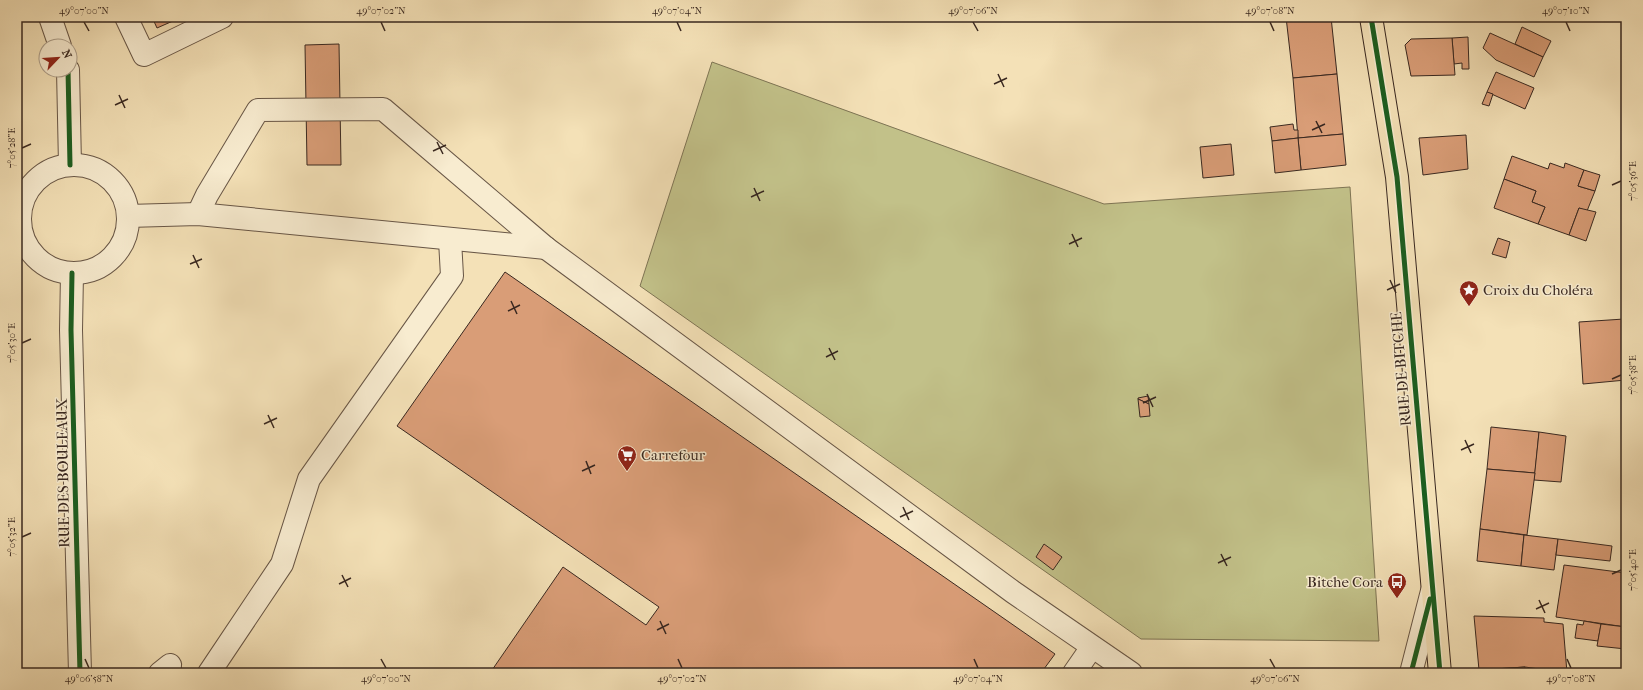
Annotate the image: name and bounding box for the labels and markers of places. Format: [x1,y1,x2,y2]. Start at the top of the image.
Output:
place icon: Croix du Choléra [1458,279,1480,307]
place label: Croix du Choléra [1483,281,1594,299]
supermarket icon: Carrefour [616,444,638,472]
place label: Carrefour [641,446,706,464]
bus stop icon: Bitche Cora [1386,571,1408,599]
place label: Bitche Cora [1307,573,1384,591]

